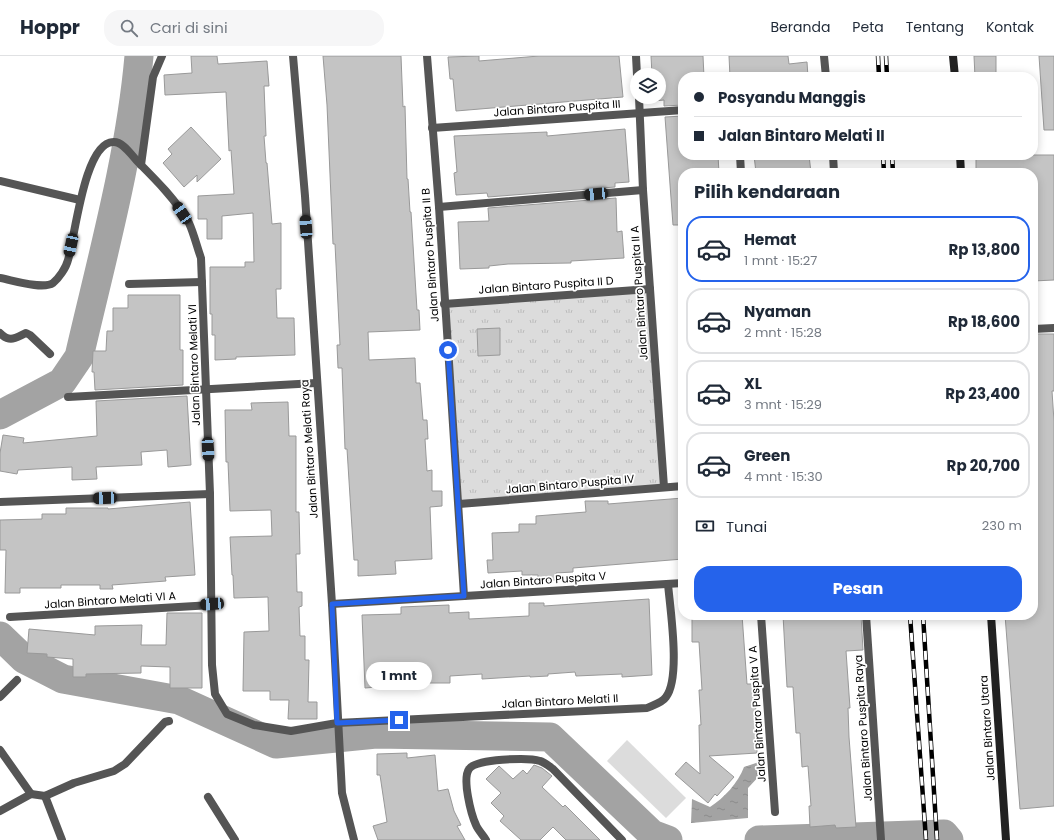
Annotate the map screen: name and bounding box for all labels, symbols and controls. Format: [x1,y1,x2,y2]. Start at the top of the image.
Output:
search box [104,10,384,46]
text: Hoppr [20,14,80,41]
icon: search [118,17,140,39]
text: Cari di sini [150,17,228,38]
text: Beranda [771,17,830,37]
text: Peta [852,17,884,37]
text: Tentang [906,17,964,37]
text: Kontak [986,17,1034,37]
map controls [630,68,666,104]
button: layers [630,68,666,104]
text: Posyandu Manggis [718,87,866,108]
street label: Jalan Bintaro Puspita III [493,96,621,120]
text: Jalan Bintaro Melati II [718,125,885,146]
text: Pilih kendaraan [694,179,840,204]
street label: Jalan Bintaro Puspita II B [417,187,443,322]
car [584,187,608,201]
car [170,200,194,226]
car [299,215,313,239]
street label: Jalan Bintaro Puspita II A [626,225,652,361]
text: Hemat [744,229,796,250]
icon: car [696,231,732,267]
car [63,232,79,258]
text: Rp 13,800 [949,239,1020,260]
text: 1 mnt · 15:27 [744,251,817,270]
street label: Jalan Bintaro Puspita II D [478,272,614,298]
text: Nyaman [744,301,811,322]
icon: car [696,303,732,339]
street label: Jalan Bintaro Melati VI [184,304,204,426]
text: Rp 18,600 [948,311,1020,332]
text: 2 mnt · 15:28 [744,323,822,342]
route start [439,341,457,359]
text: XL [744,373,762,394]
icon: car [696,375,732,411]
street label: Jalan Bintaro Melati Raya [296,379,322,519]
text: Rp 23,400 [945,383,1020,404]
text: 3 mnt · 15:29 [744,395,822,414]
car [201,437,215,461]
text: Green [744,445,790,466]
icon: car [696,447,732,483]
text: Rp 20,700 [947,455,1020,476]
text: 4 mnt · 15:30 [744,467,823,486]
street label: Jalan Bintaro Puspita IV [505,470,636,498]
car [93,492,117,504]
icon: cash [694,515,716,537]
text: Tunai [726,516,767,537]
text: 230 m [982,516,1022,535]
button: Pesan [694,566,1022,612]
street label: Jalan Bintaro Puspita V [479,568,607,592]
street label: Jalan Bintaro Melati VI A [44,587,177,613]
car [200,597,224,611]
street label: Jalan Bintaro Puspita V A [744,645,770,783]
street label: Jalan Bintaro Puspita Raya [850,654,876,802]
callout: 1 mnt [366,662,432,690]
text: 1 mnt [381,666,417,685]
street label: Jalan Bintaro Utara [975,675,999,781]
street label: Jalan Bintaro Melati II [501,690,619,712]
route end [390,711,408,729]

